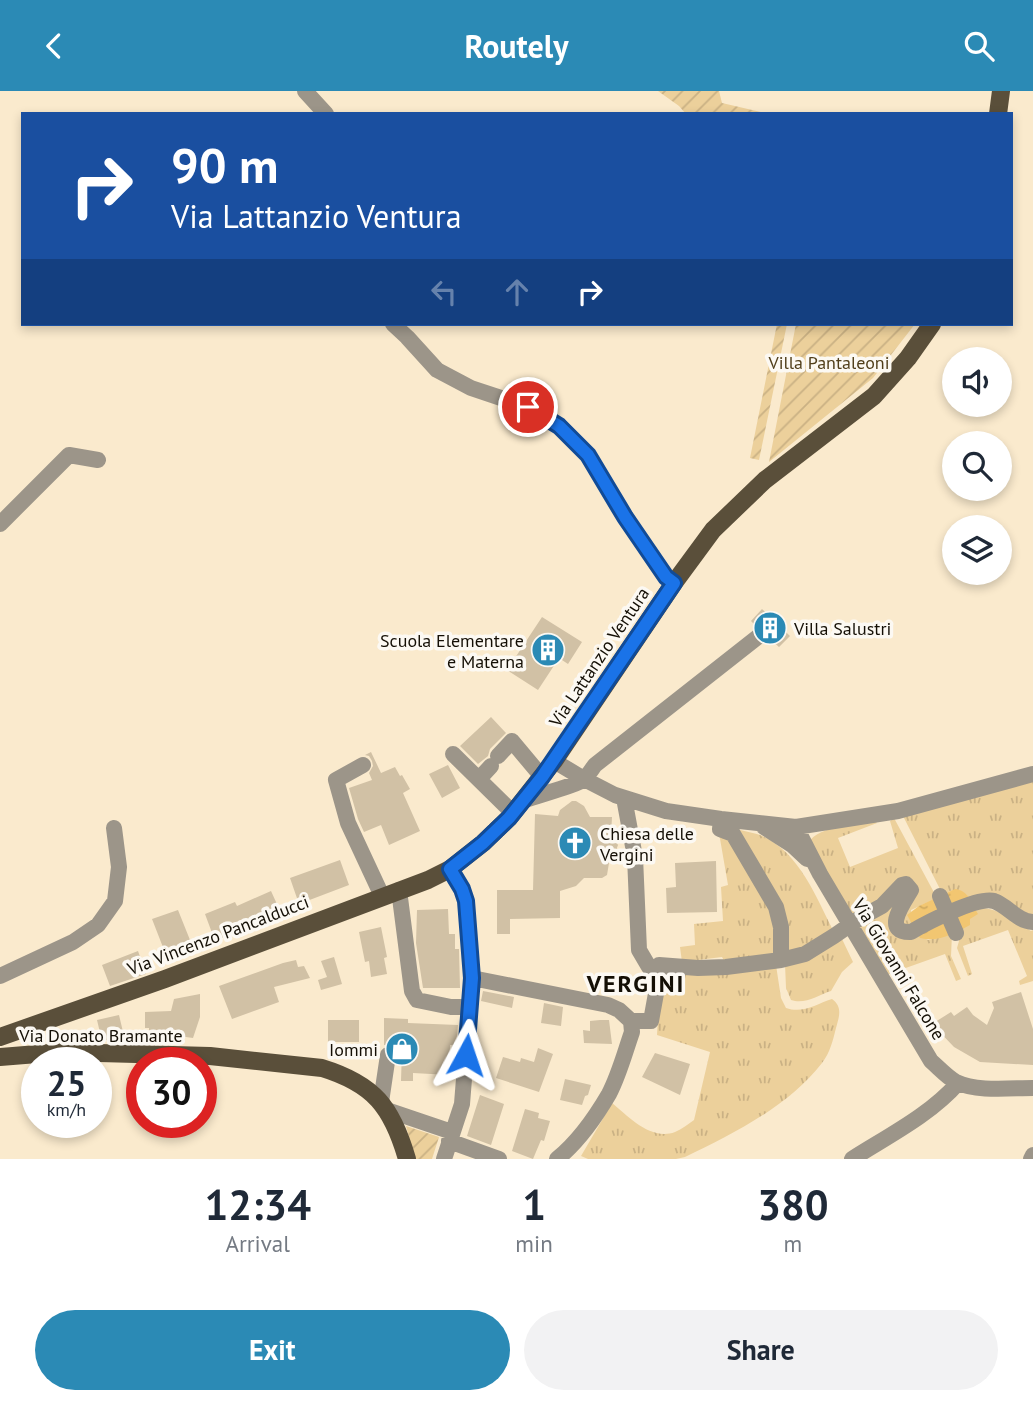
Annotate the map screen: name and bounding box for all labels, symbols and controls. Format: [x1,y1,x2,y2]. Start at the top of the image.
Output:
text: Routely [464,25,569,67]
icon: back [35,27,73,65]
icon: search [960,27,998,65]
text: 90 m [171,133,278,197]
icon: right [56,140,147,231]
text: Via Lattanzio Ventura [171,195,462,237]
icon: left [425,273,463,311]
icon: ahead [498,273,536,311]
icon: right [571,273,609,311]
map controls [942,347,1012,585]
button: sound [942,347,1012,417]
park label: Villa Pantaleoni [767,351,890,374]
pin [498,377,558,437]
icon: arrive [509,388,547,426]
button: search [942,431,1012,501]
button: layers [942,515,1012,585]
street label: Via Lattanzio Ventura [543,583,654,732]
building icon: Villa Salustri [751,609,789,647]
place label: Villa Salustri [793,617,891,640]
place label: Scuola Elementare e Materna [380,629,524,673]
building icon: Scuola Elementare e Materna [529,631,567,669]
place label: Chiesa delle Vergini [599,822,694,866]
church icon: Chiesa delle Vergini [556,824,594,862]
street label: Via Vincenzo Pancalducci [123,890,312,981]
street label: Via Giovanni Falcone [847,893,950,1044]
district label: VERGINI [586,968,685,999]
position arrow [429,1018,503,1092]
street label: Via Donato Bramante [18,1024,183,1047]
shop icon: Iommi [383,1030,421,1068]
place label: Iommi [329,1038,378,1061]
speed limit sign: 30 [126,1047,217,1138]
text: 25 [47,1060,86,1106]
text: km/h [47,1098,86,1121]
text: 12:34 [204,1177,311,1232]
text: 1 [522,1177,546,1232]
text: 380 [757,1177,829,1232]
text: Arrival [225,1229,290,1258]
text: min [515,1229,553,1258]
text: m [784,1229,802,1258]
button: Exit [35,1310,510,1390]
button: Share [524,1310,998,1390]

